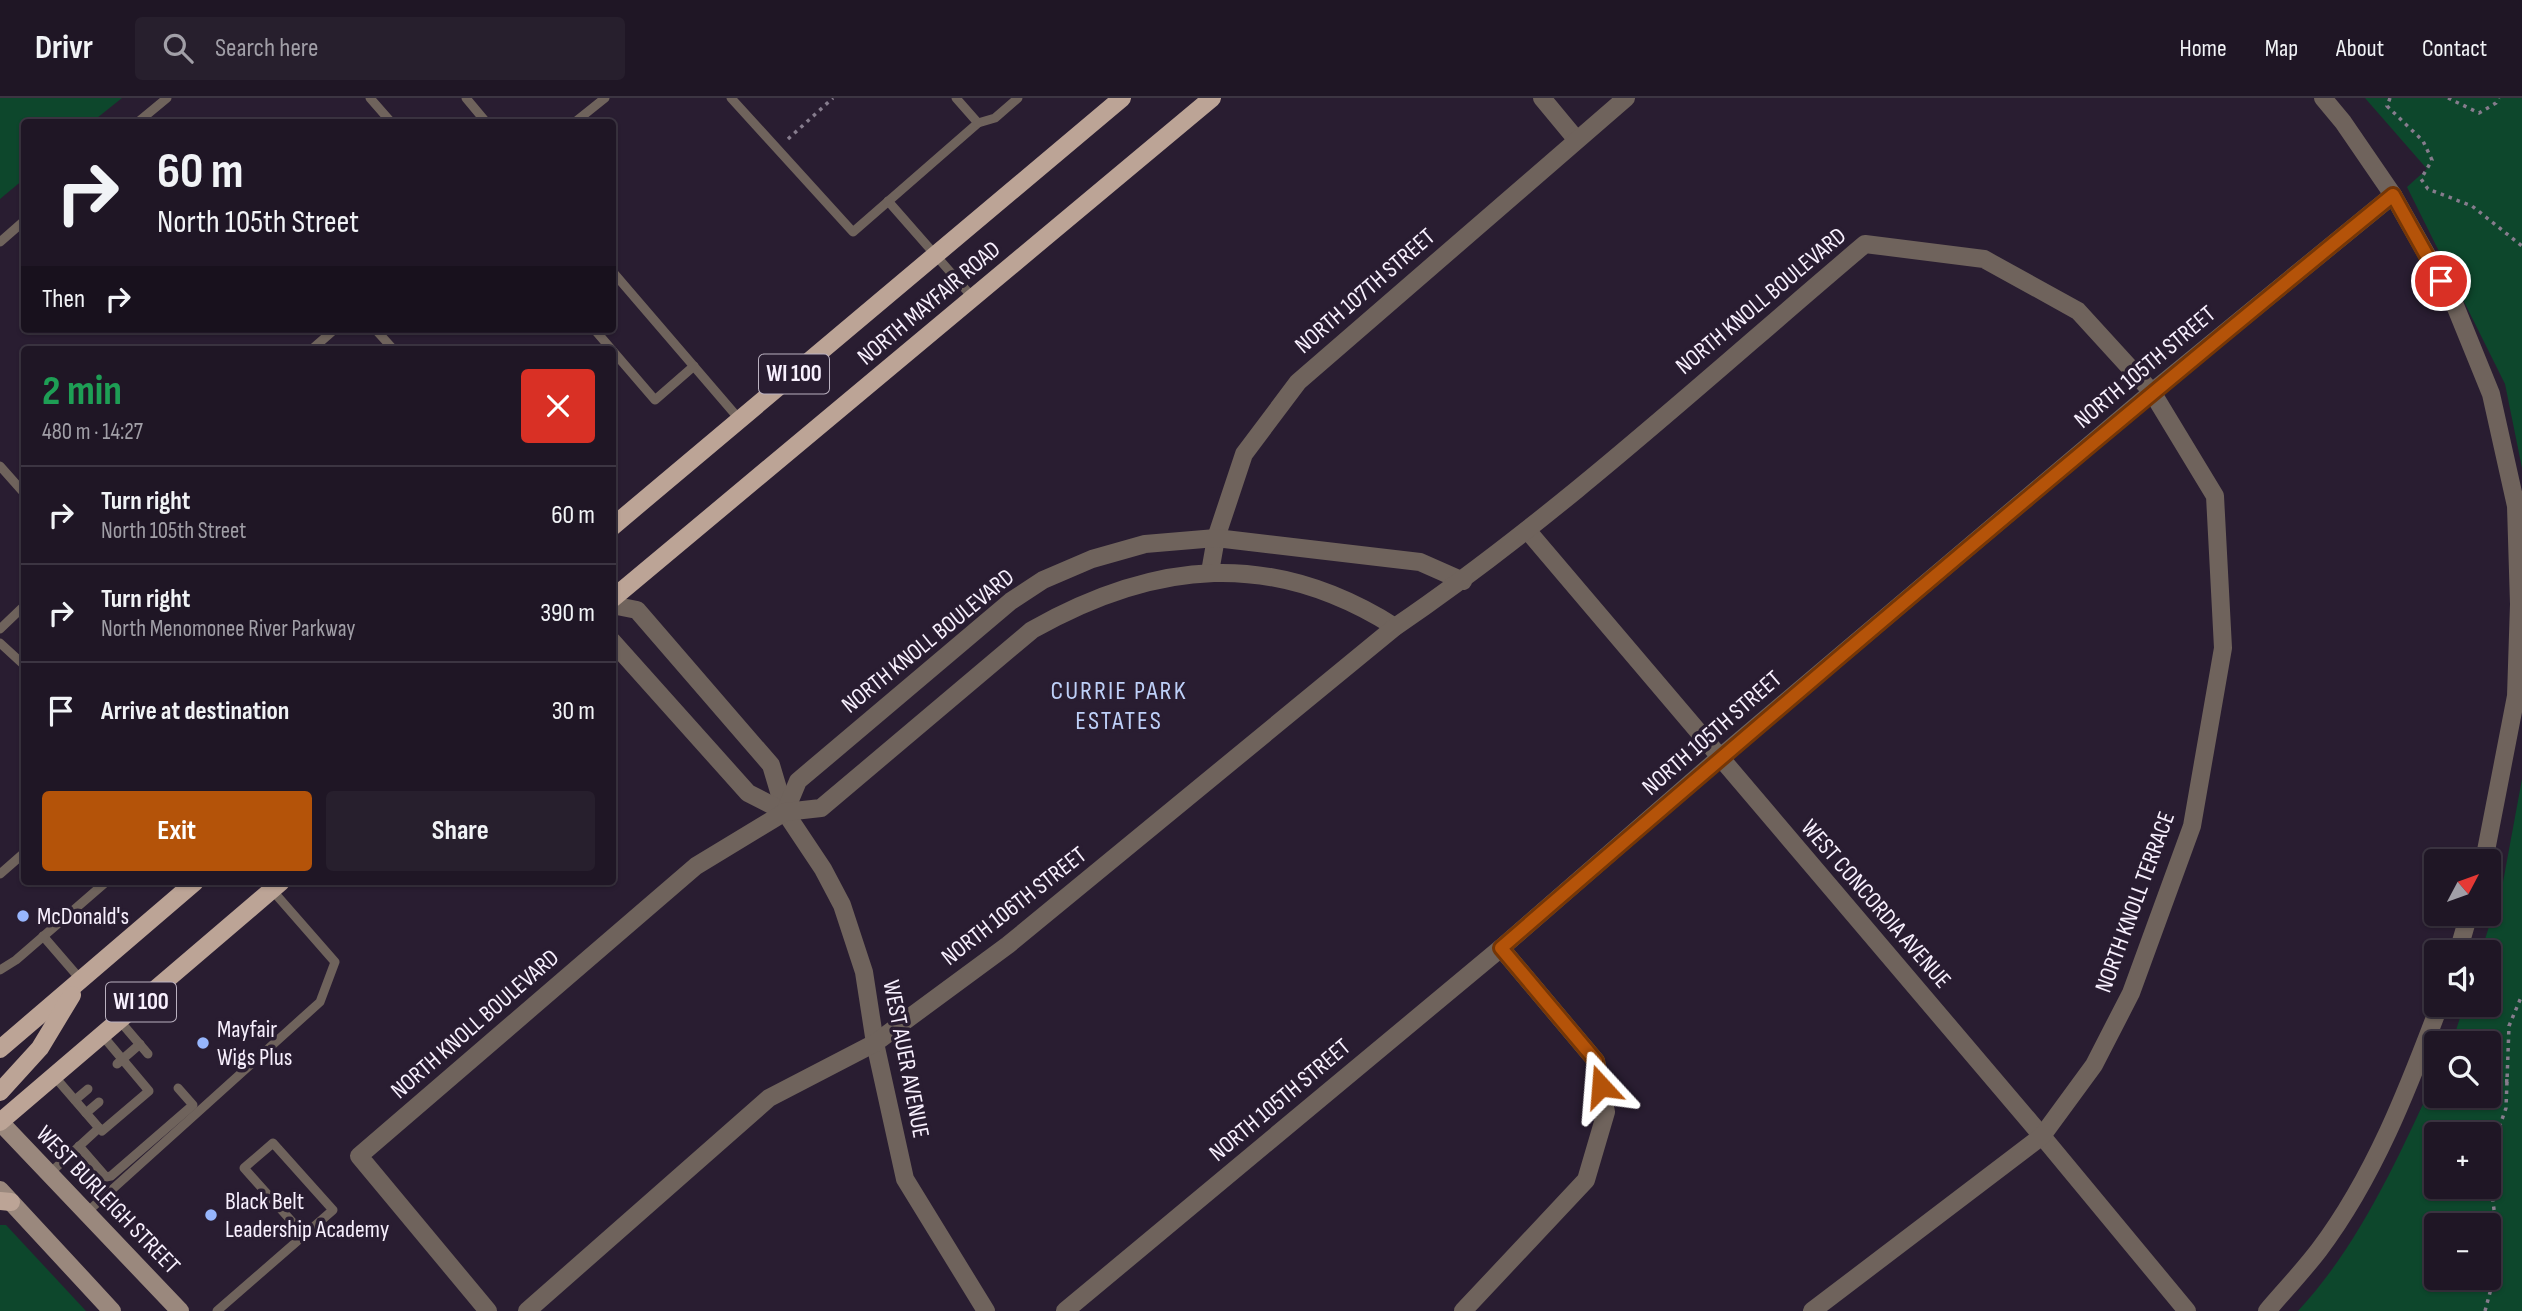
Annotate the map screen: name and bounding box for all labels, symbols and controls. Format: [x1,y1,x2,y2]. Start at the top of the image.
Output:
search box [135,17,625,80]
text: Drivr [35,28,93,68]
icon: search [159,29,197,67]
text: Search here [215,33,318,64]
text: Home [2179,34,2227,63]
text: Map [2265,34,2298,63]
text: About [2336,34,2384,63]
text: Contact [2422,34,2487,63]
text: 60 m [157,143,244,202]
icon: right [42,147,133,238]
text: North 105th Street [157,203,359,242]
street label: NORTH KNOLL BOULEVARD [1670,221,1852,381]
street label: NORTH 107TH STREET [1289,222,1441,360]
street label: NORTH MAYFAIR ROAD [852,235,1006,371]
pin [2411,251,2471,311]
icon: arrive [2422,262,2460,300]
icon: right [99,280,137,318]
text: Then [42,284,85,315]
street label: NORTH 105TH STREET [2068,299,2222,435]
road number: WI 100 [759,354,829,394]
text: 2 min [42,366,122,417]
button: close [521,369,595,443]
text: 480 m · 14:27 [42,418,143,446]
text: Turn right [101,486,190,517]
icon: right [42,496,80,534]
text: 60 m [551,500,595,531]
text: North 105th Street [101,517,246,545]
street label: NORTH KNOLL BOULEVARD [836,563,1020,719]
text: Turn right [101,584,190,615]
icon: right [42,594,80,632]
text: 390 m [540,598,595,629]
text: North Menomonee River Parkway [101,615,355,643]
street label: NORTH 105TH STREET [1636,664,1788,802]
district label: CURRIE PARK ESTATES [1051,676,1187,737]
icon: arrive [42,692,80,730]
text: Arrive at destination [101,696,289,727]
text: 30 m [552,696,595,727]
button: Exit [42,791,312,871]
button: Share [326,791,595,871]
street label: NORTH KNOLL TERRACE [2089,808,2181,996]
street label: WEST CONCORDIA AVENUE [1795,814,1957,994]
street label: NORTH 106TH STREET [936,840,1093,972]
north arrow [2424,849,2501,926]
map controls [2424,849,2501,1290]
place label: McDonald's [37,902,129,931]
marker: McDonald's [15,908,31,924]
button: sound [2424,940,2501,1017]
street label: NORTH KNOLL BOULEVARD [385,943,565,1105]
street label: WEST AUER AVENUE [876,978,936,1140]
road number: WI 100 [106,982,176,1021]
place label: Mayfair Wigs Plus [217,1015,292,1072]
button: search [2424,1031,2501,1108]
street label: NORTH 105TH STREET [1203,1032,1357,1168]
marker: Mayfair Wigs Plus [195,1035,211,1051]
position arrow [1564,1049,1638,1123]
street label: WEST BURLEIGH STREET [30,1120,186,1280]
button: + [2424,1122,2501,1199]
place label: Black Belt Leadership Academy [225,1187,389,1244]
marker: Black Belt Leadership Academy [203,1207,219,1223]
button: − [2424,1213,2501,1290]

